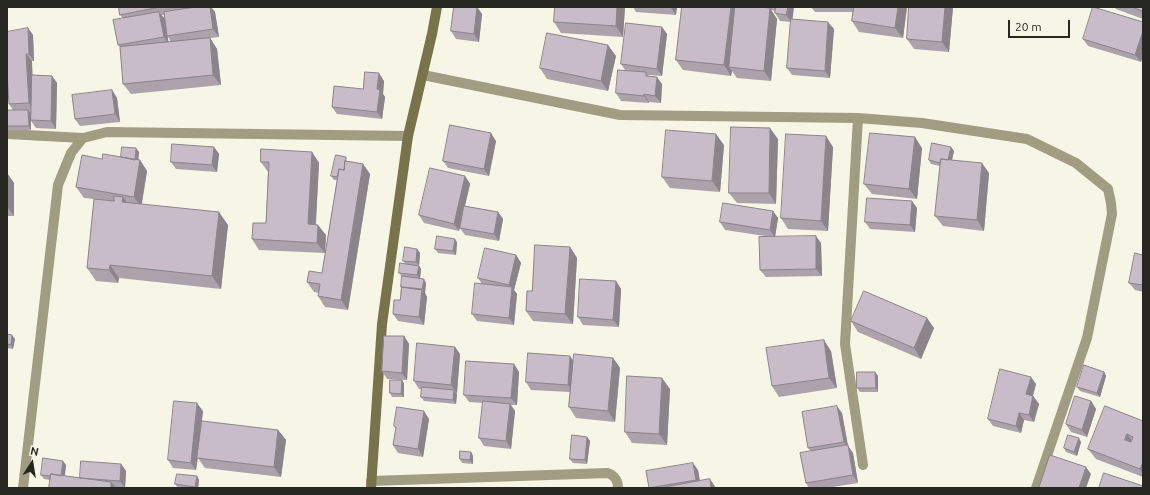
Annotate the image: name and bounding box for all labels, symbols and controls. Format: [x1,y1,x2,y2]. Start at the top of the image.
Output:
scale bar [1010,12,1072,38]
text: 20 m [1015,20,1042,33]
north arrow [12,443,52,483]
text: N [29,445,40,458]

